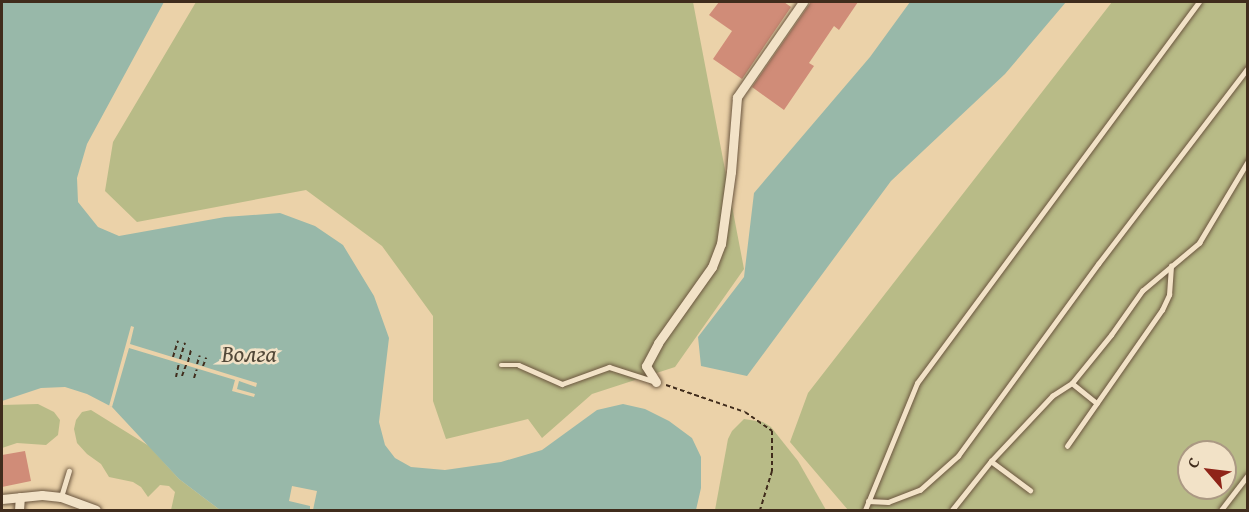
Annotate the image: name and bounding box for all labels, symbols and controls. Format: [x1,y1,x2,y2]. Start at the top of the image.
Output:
water label: Волга [222,340,276,368]
north arrow [1177,440,1237,500]
text: С [1180,453,1206,472]

